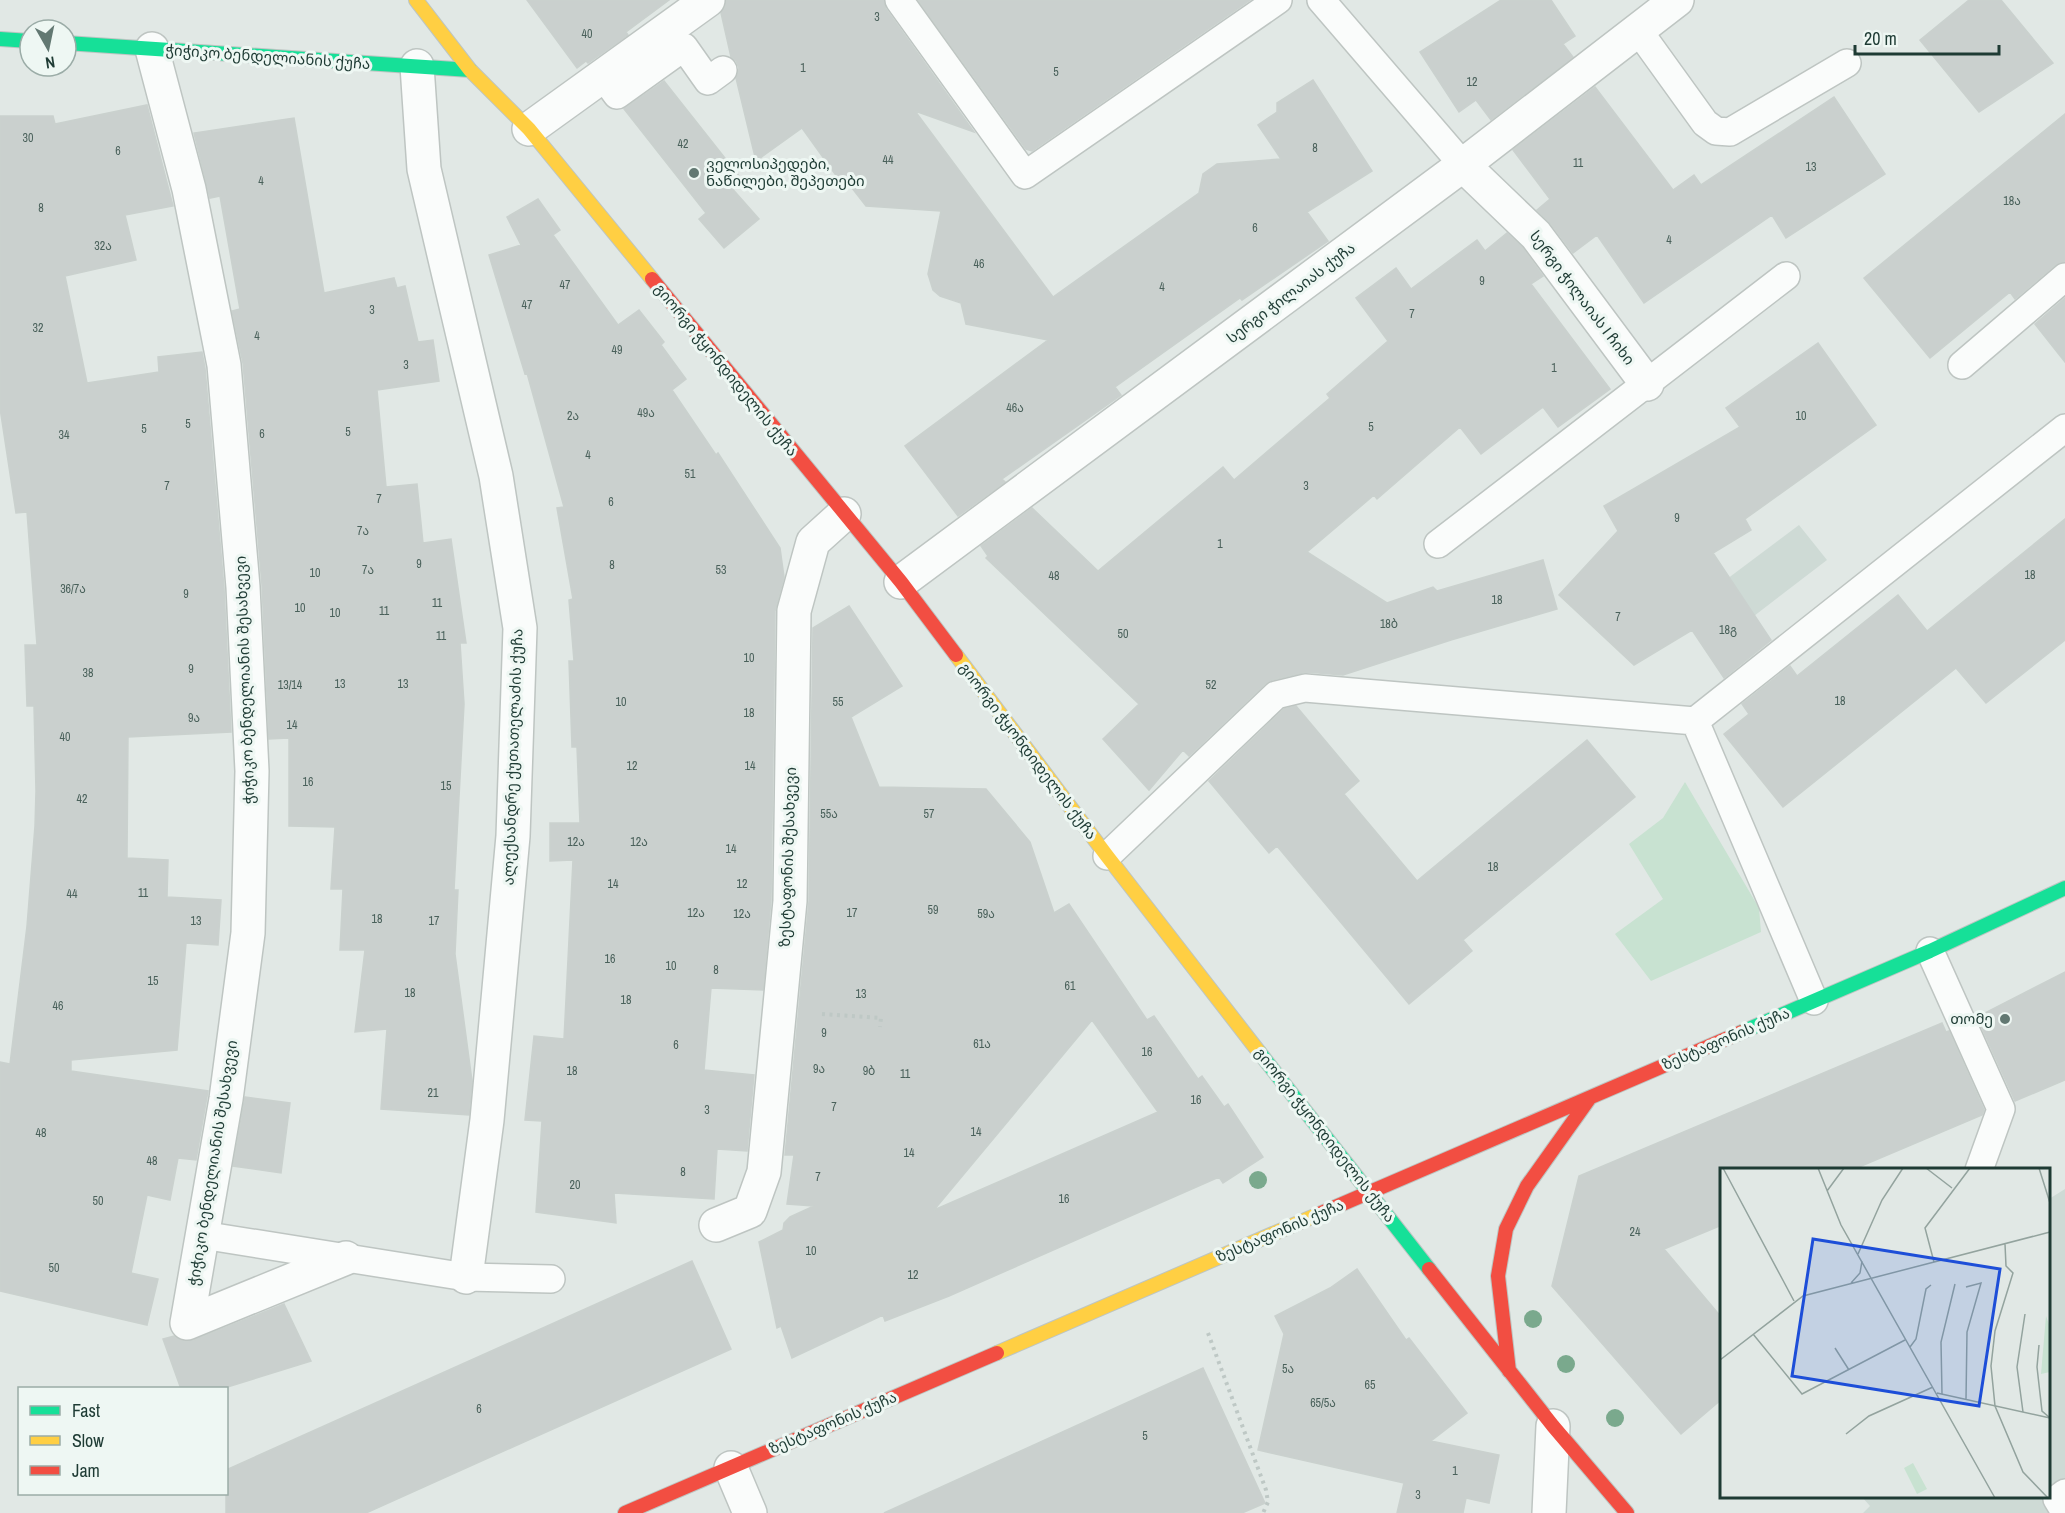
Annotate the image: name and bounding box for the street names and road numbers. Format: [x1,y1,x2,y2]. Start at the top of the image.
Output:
street label: ჭიჭიკო ბენდელიანის ქუჩა [165,39,371,74]
street label: სერგი ჭილაიას I ჩიხი [1525,226,1640,369]
street label: სერგი ჭილაიას ქუჩა [1222,237,1359,348]
street label: გიორგი ჭყონდიდელის ქუჩა [650,279,803,461]
street label: ჭიჭიკო ბენდელიანის შესახვევი [230,555,259,805]
street label: ალექსანდრე ქუთათელაძის ქუჩა [498,628,527,886]
street label: გიორგი ჭყონდიდელის ქუჩა [955,658,1102,844]
street label: ზესტაფონის შესახვევი [774,767,801,947]
street label: ზესტაფონის ქუჩა [1659,1002,1793,1075]
street label: ჭიჭიკო ბენდელიანის შესახვევი [183,1039,242,1287]
street label: გიორგი ჭყონდიდელის ქუჩა [1250,1043,1400,1227]
street label: ზესტაფონის ქუჩა [1213,1194,1347,1267]
street label: ზესტაფონის ქუჩა [766,1386,900,1459]

